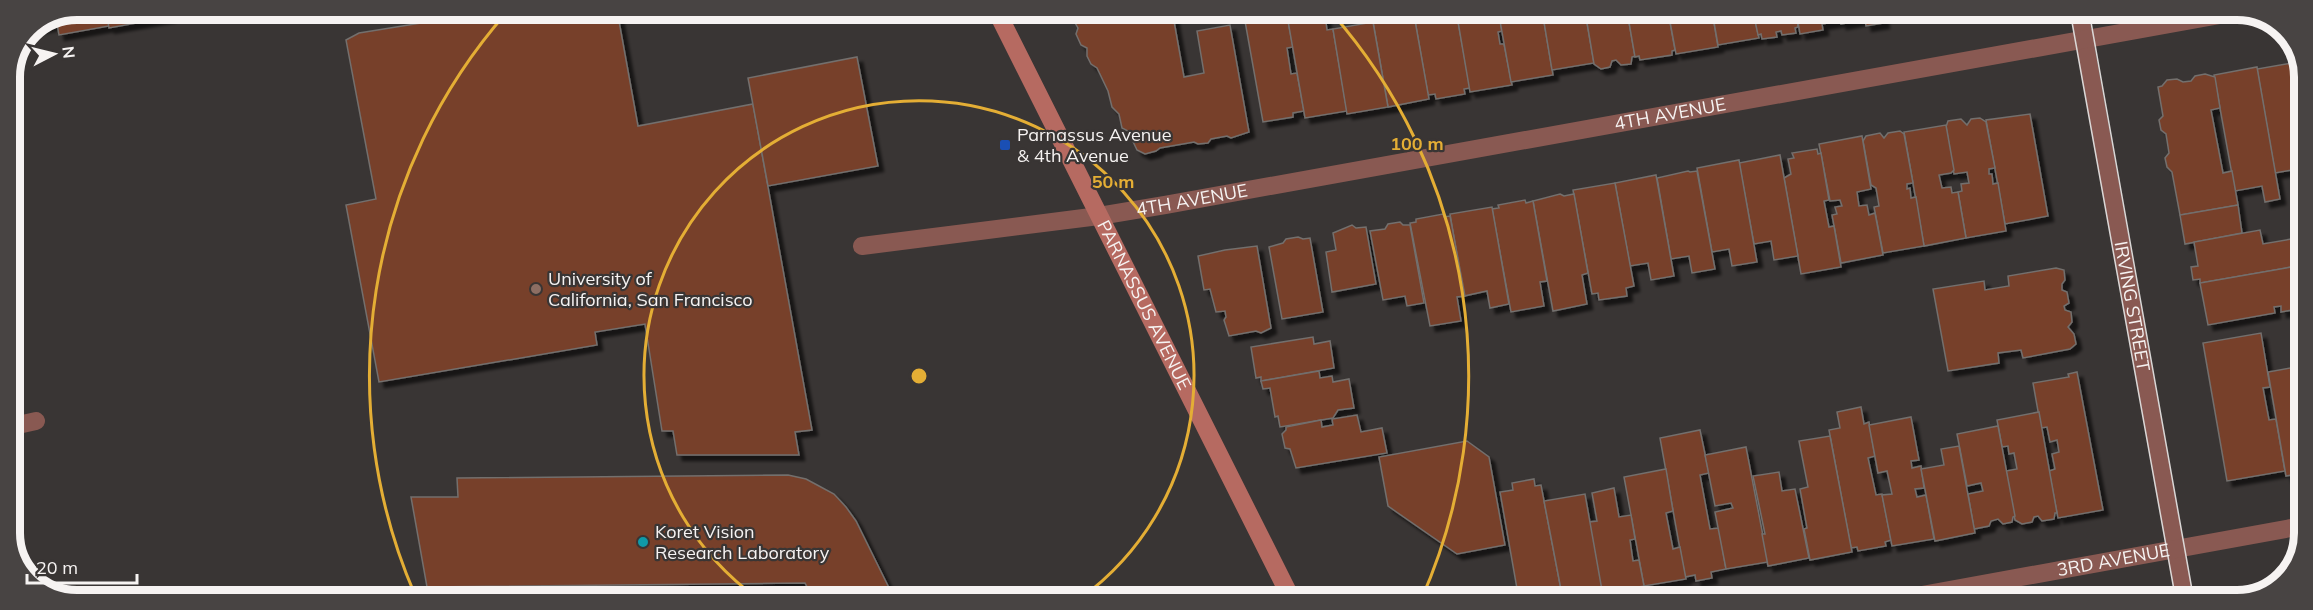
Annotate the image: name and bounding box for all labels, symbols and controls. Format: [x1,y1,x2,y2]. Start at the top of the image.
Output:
north arrow [24,24,84,84]
text: N [58,45,80,59]
street label: 4TH AVENUE [1612,92,1728,135]
place label: Parnassus Avenue & 4th Avenue [1017,123,1172,167]
text: 100 m [1390,132,1444,155]
marker: Parnassus Avenue & 4th Avenue [998,138,1012,152]
text: 50 m [1092,170,1134,193]
street label: 4TH AVENUE [1134,178,1249,221]
street label: PARNASSUS AVENUE [1092,216,1197,393]
street label: IRVING STREET [2110,239,2156,373]
place label: University of California, San Francisco [548,267,753,311]
marker: University of California, San Francisco [529,282,543,296]
centre of rings [909,366,929,386]
place label: Koret Vision Research Laboratory [655,520,830,564]
marker: Koret Vision Research Laboratory [636,535,650,549]
street label: 3RD AVENUE [2055,538,2171,581]
scale bar [27,547,136,585]
text: 20 m [36,556,78,579]

